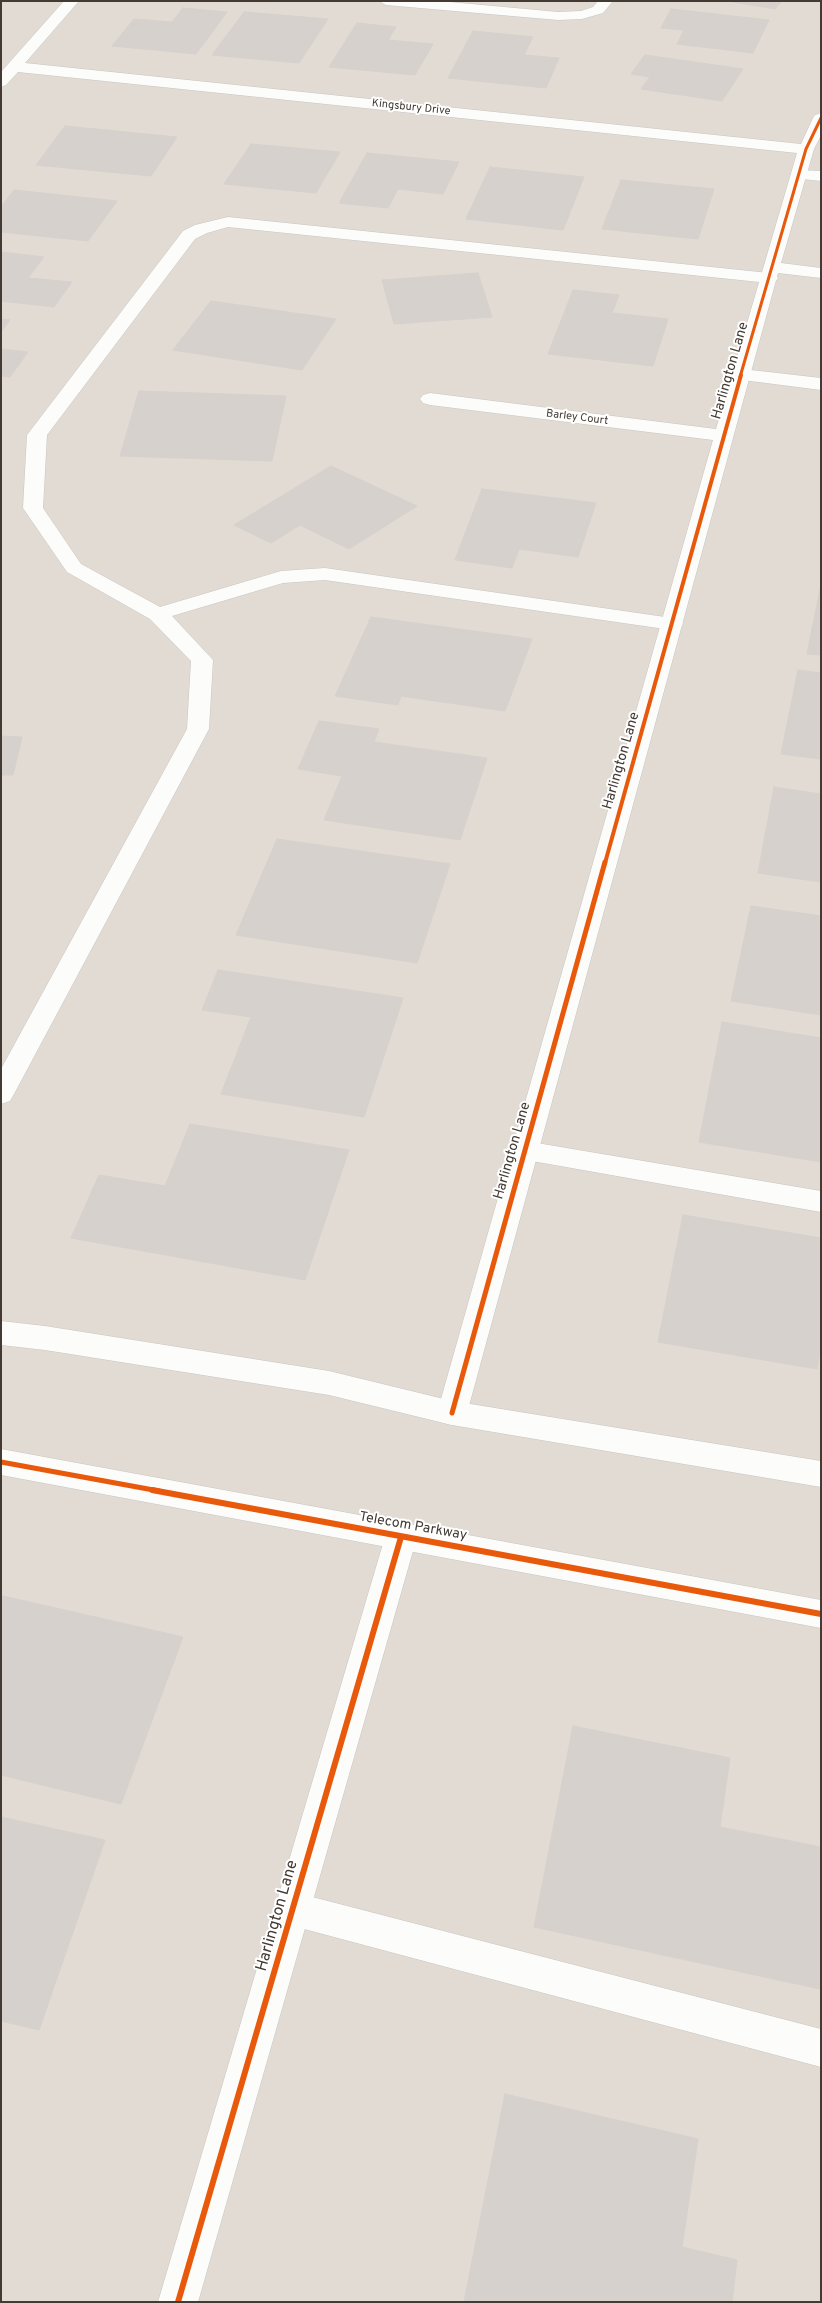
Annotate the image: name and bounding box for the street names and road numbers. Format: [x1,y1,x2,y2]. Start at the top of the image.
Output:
street label: Kingsbury Drive [371,97,451,119]
street label: Harlington Lane [709,320,753,422]
street label: Barley Court [545,408,609,428]
street label: Harlington Lane [600,710,644,812]
street label: Harlington Lane [491,1100,535,1202]
street label: Telecom Parkway [358,1509,468,1545]
street label: Harlington Lane [253,1858,303,1974]

